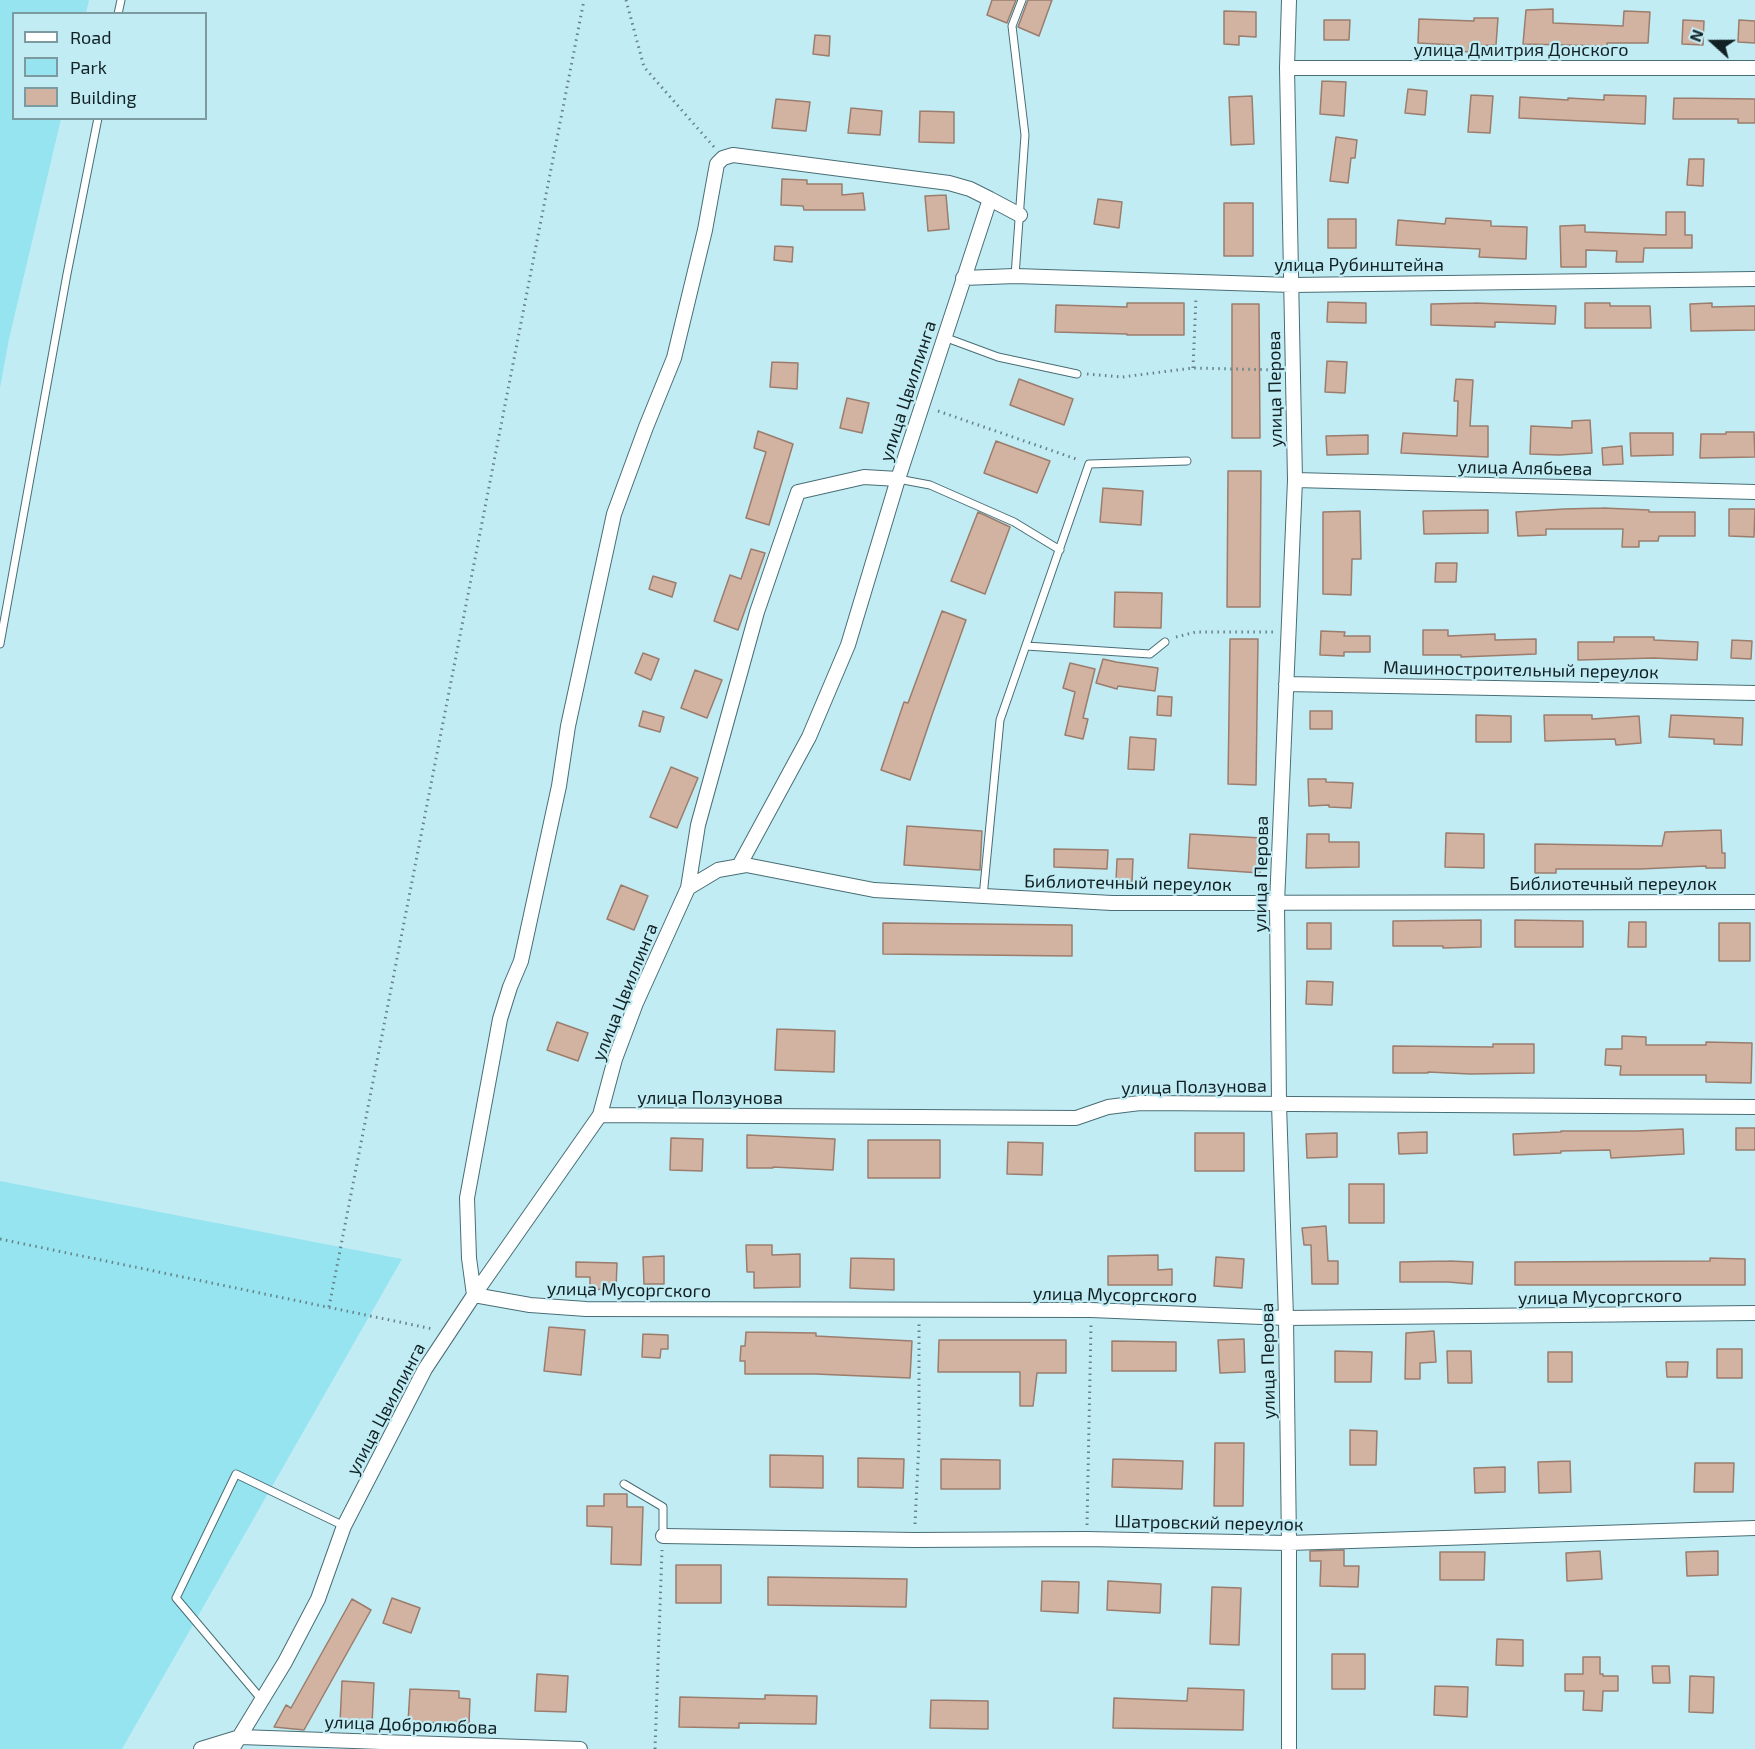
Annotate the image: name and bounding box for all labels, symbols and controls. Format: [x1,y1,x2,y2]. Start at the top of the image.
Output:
legend [12,12,207,120]
north arrow [1683,12,1743,72]
text: Road [70,26,111,48]
text: N [1685,27,1707,44]
street label: улица Дмитрия Донского [1414,39,1628,61]
text: Park [70,56,107,78]
text: Building [70,86,137,108]
street label: улица Рубинштейна [1274,254,1444,276]
street label: улица Цвиллинга [875,318,941,464]
street label: улица Перова [1263,330,1287,448]
street label: улица Алябьева [1458,456,1592,480]
street label: Машиностроительный переулок [1383,657,1659,683]
street label: улица Перова [1249,815,1273,933]
street label: Библиотечный переулок [1024,870,1232,896]
street label: Библиотечный переулок [1509,873,1717,895]
street label: улица Цвиллинга [587,920,663,1064]
street label: улица Ползунова [1121,1075,1267,1099]
street label: улица Ползунова [637,1087,783,1109]
street label: улица Мусоргского [547,1278,711,1302]
street label: улица Мусоргского [1033,1283,1197,1307]
street label: улица Мусоргского [1518,1285,1682,1309]
street label: улица Перова [1256,1302,1280,1420]
street label: улица Цвиллинга [342,1339,430,1479]
street label: Шатровский переулок [1114,1511,1304,1535]
street label: улица Добролюбова [324,1711,498,1739]

